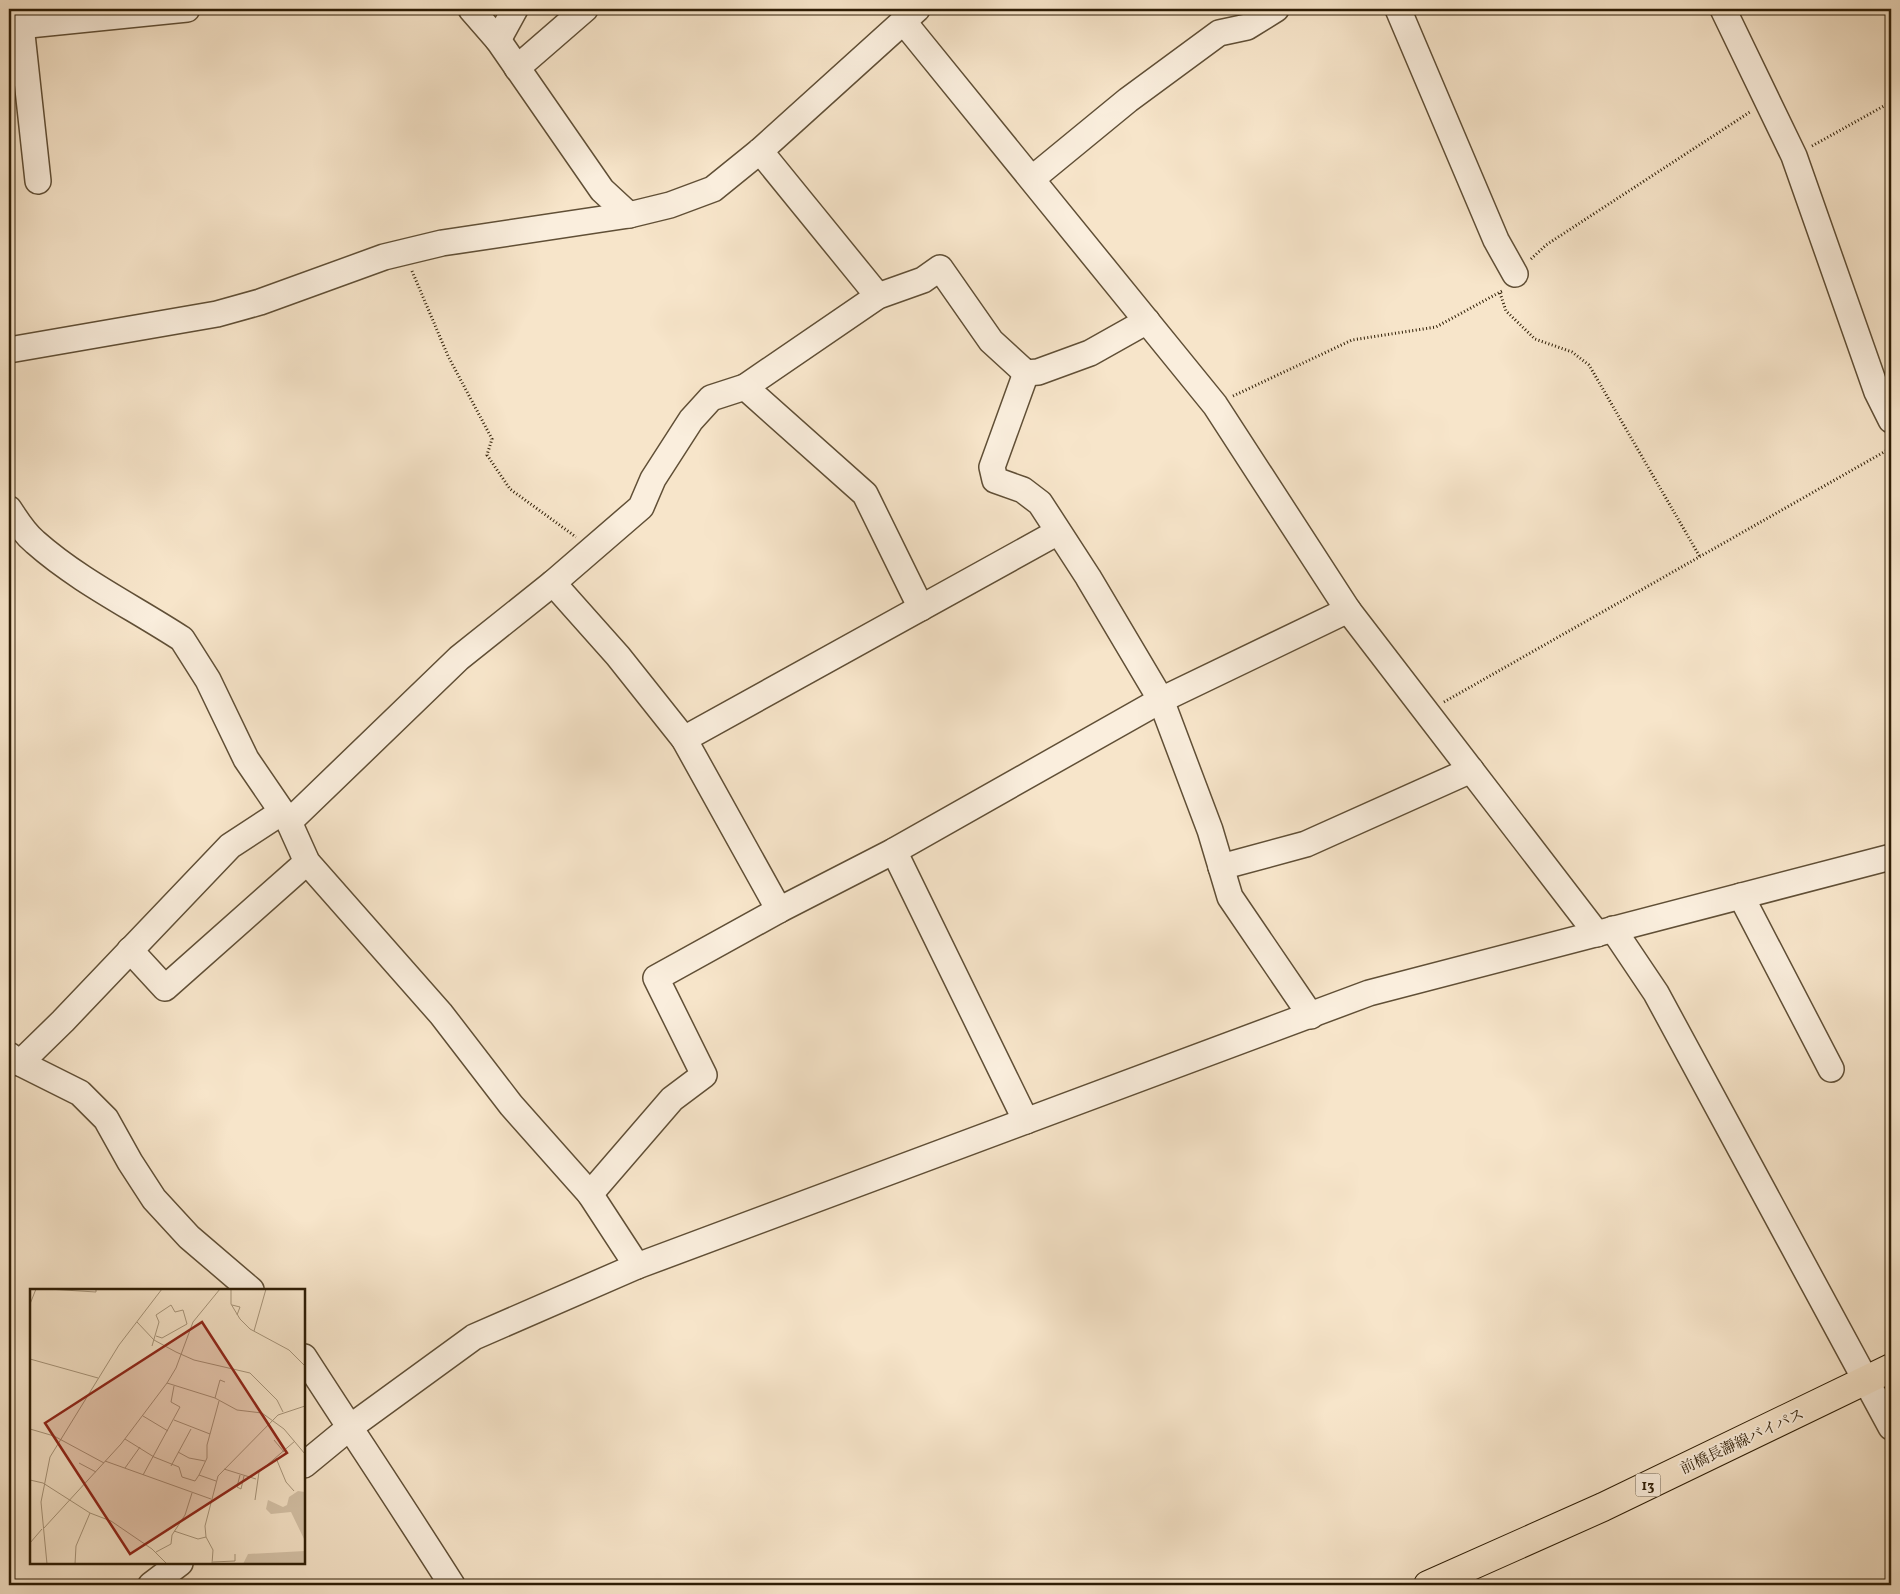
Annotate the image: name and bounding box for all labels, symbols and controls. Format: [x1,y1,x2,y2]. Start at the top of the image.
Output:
inset map [30,1289,305,1564]
street label: 前橋長瀞線バイパス [1677,1404,1808,1480]
road number: 13 [1636,1474,1660,1496]

